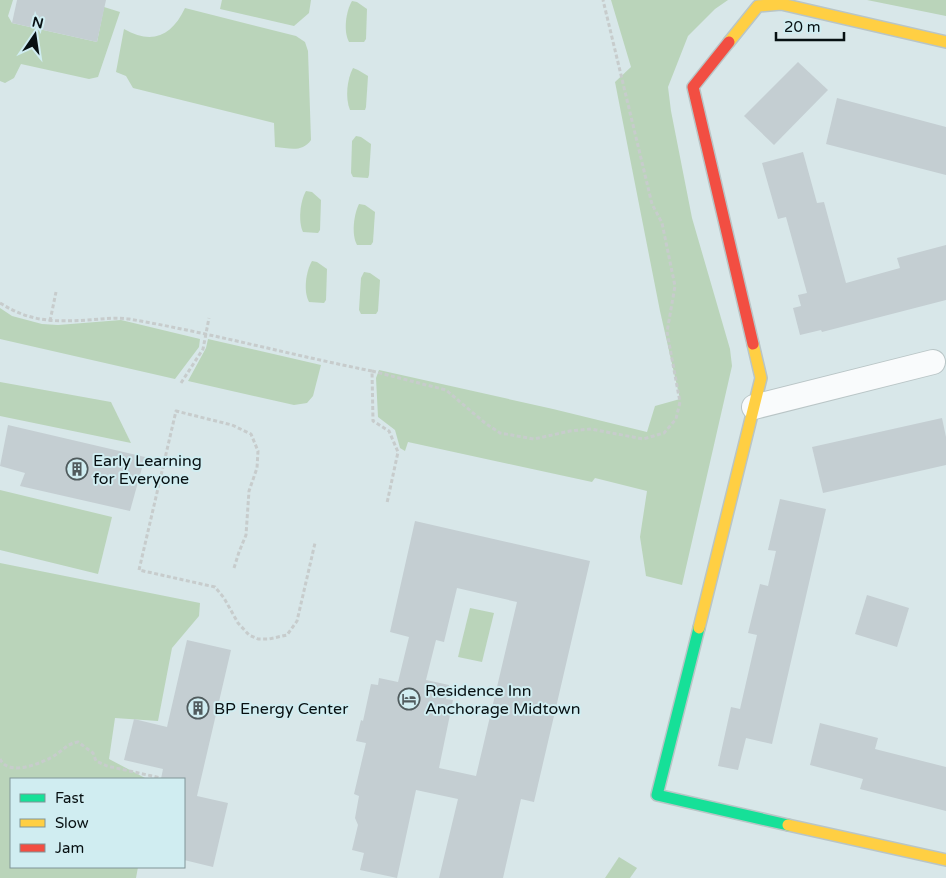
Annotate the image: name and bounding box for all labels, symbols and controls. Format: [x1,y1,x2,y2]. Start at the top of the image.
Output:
north arrow [10,10,60,60]
scale bar [776,10,844,42]
text: N [30,13,45,32]
text: 20 m [784,18,821,36]
place label: Early Learning for Everyone [93,451,202,489]
building icon: Early Learning for Everyone [65,457,89,481]
place label: Residence Inn Anchorage Midtown [425,681,580,719]
hotel icon: Residence Inn Anchorage Midtown [397,687,421,711]
building icon: BP Energy Center [186,696,210,720]
place label: BP Energy Center [214,699,349,719]
legend [10,778,185,868]
text: Fast [55,789,85,807]
text: Slow [55,814,89,832]
text: Jam [55,839,84,857]

